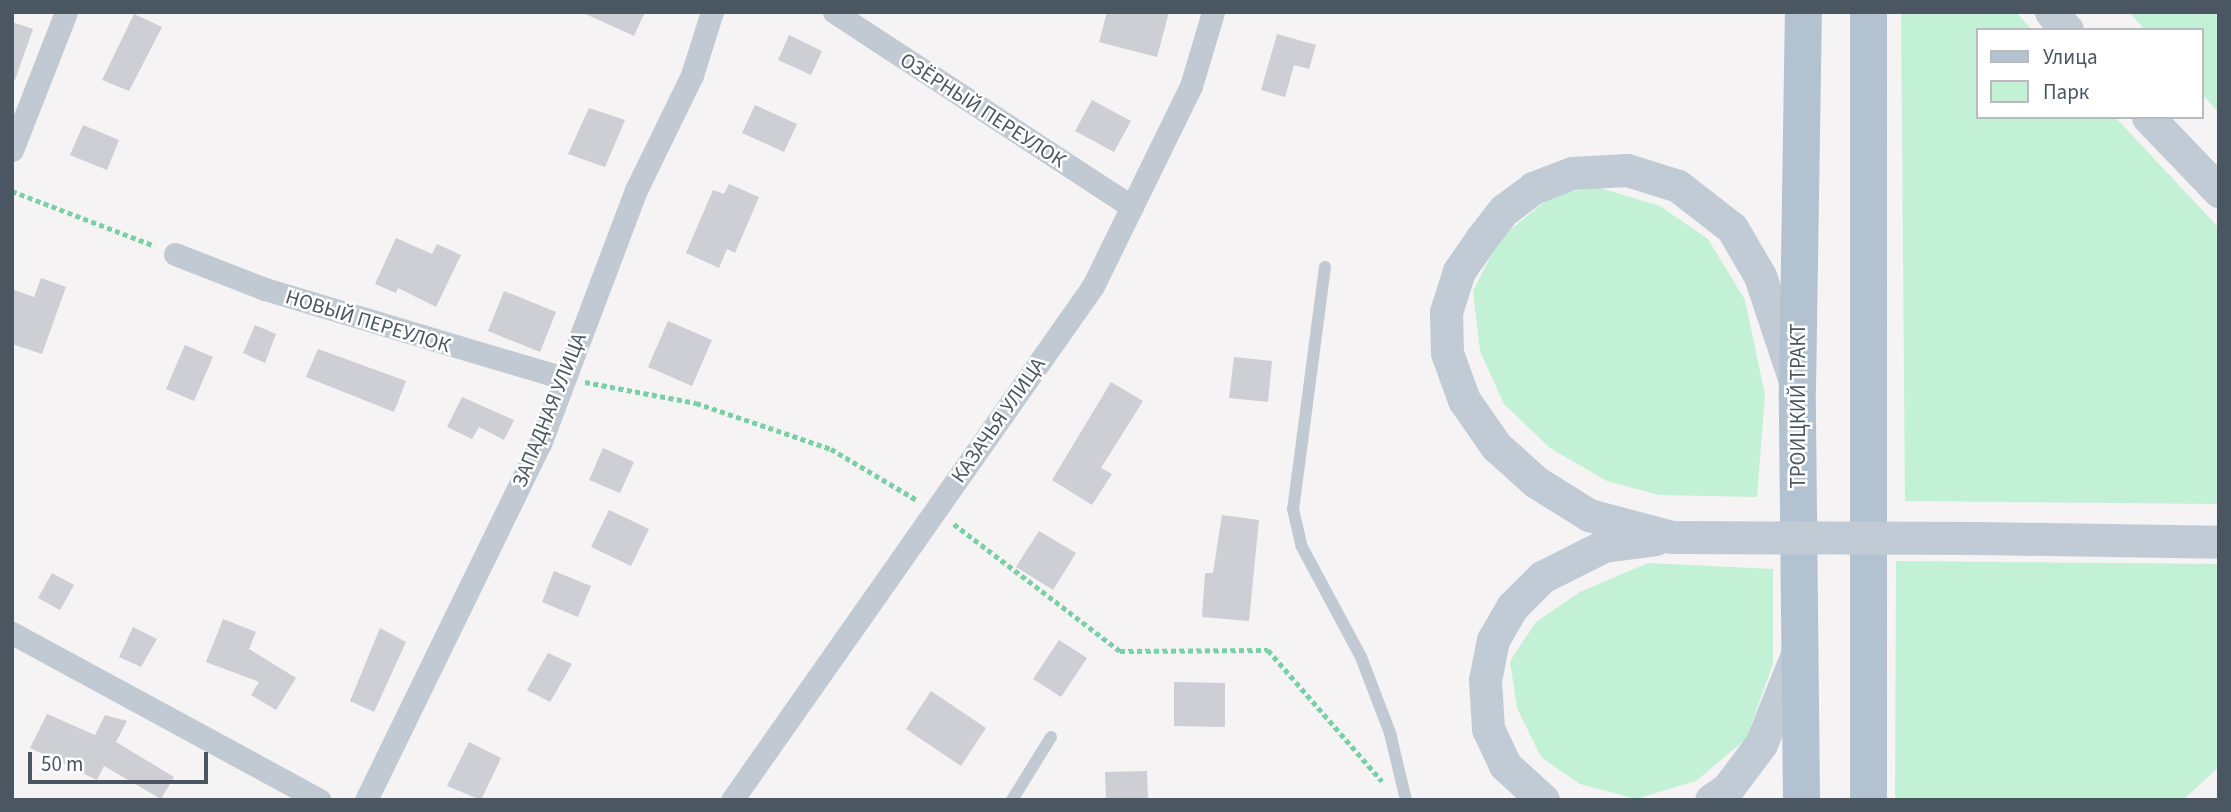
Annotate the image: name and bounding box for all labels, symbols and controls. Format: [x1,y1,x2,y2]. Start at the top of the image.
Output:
legend [1976,28,2203,119]
text: Улица [2043,42,2098,72]
street label: ОЗЁРНЫЙ ПЕРЕУЛОК [895,47,1071,173]
text: Парк [2043,77,2089,107]
street label: НОВЫЙ ПЕРЕУЛОК [283,284,453,358]
street label: ТРОИЦКИЙ ТРАКТ [1785,323,1811,489]
street label: ЗАПАДНАЯ УЛИЦА [507,329,591,491]
street label: КАЗАЧЬЯ УЛИЦА [945,352,1051,488]
scale bar [32,738,212,782]
text: 50 m [41,749,83,779]

